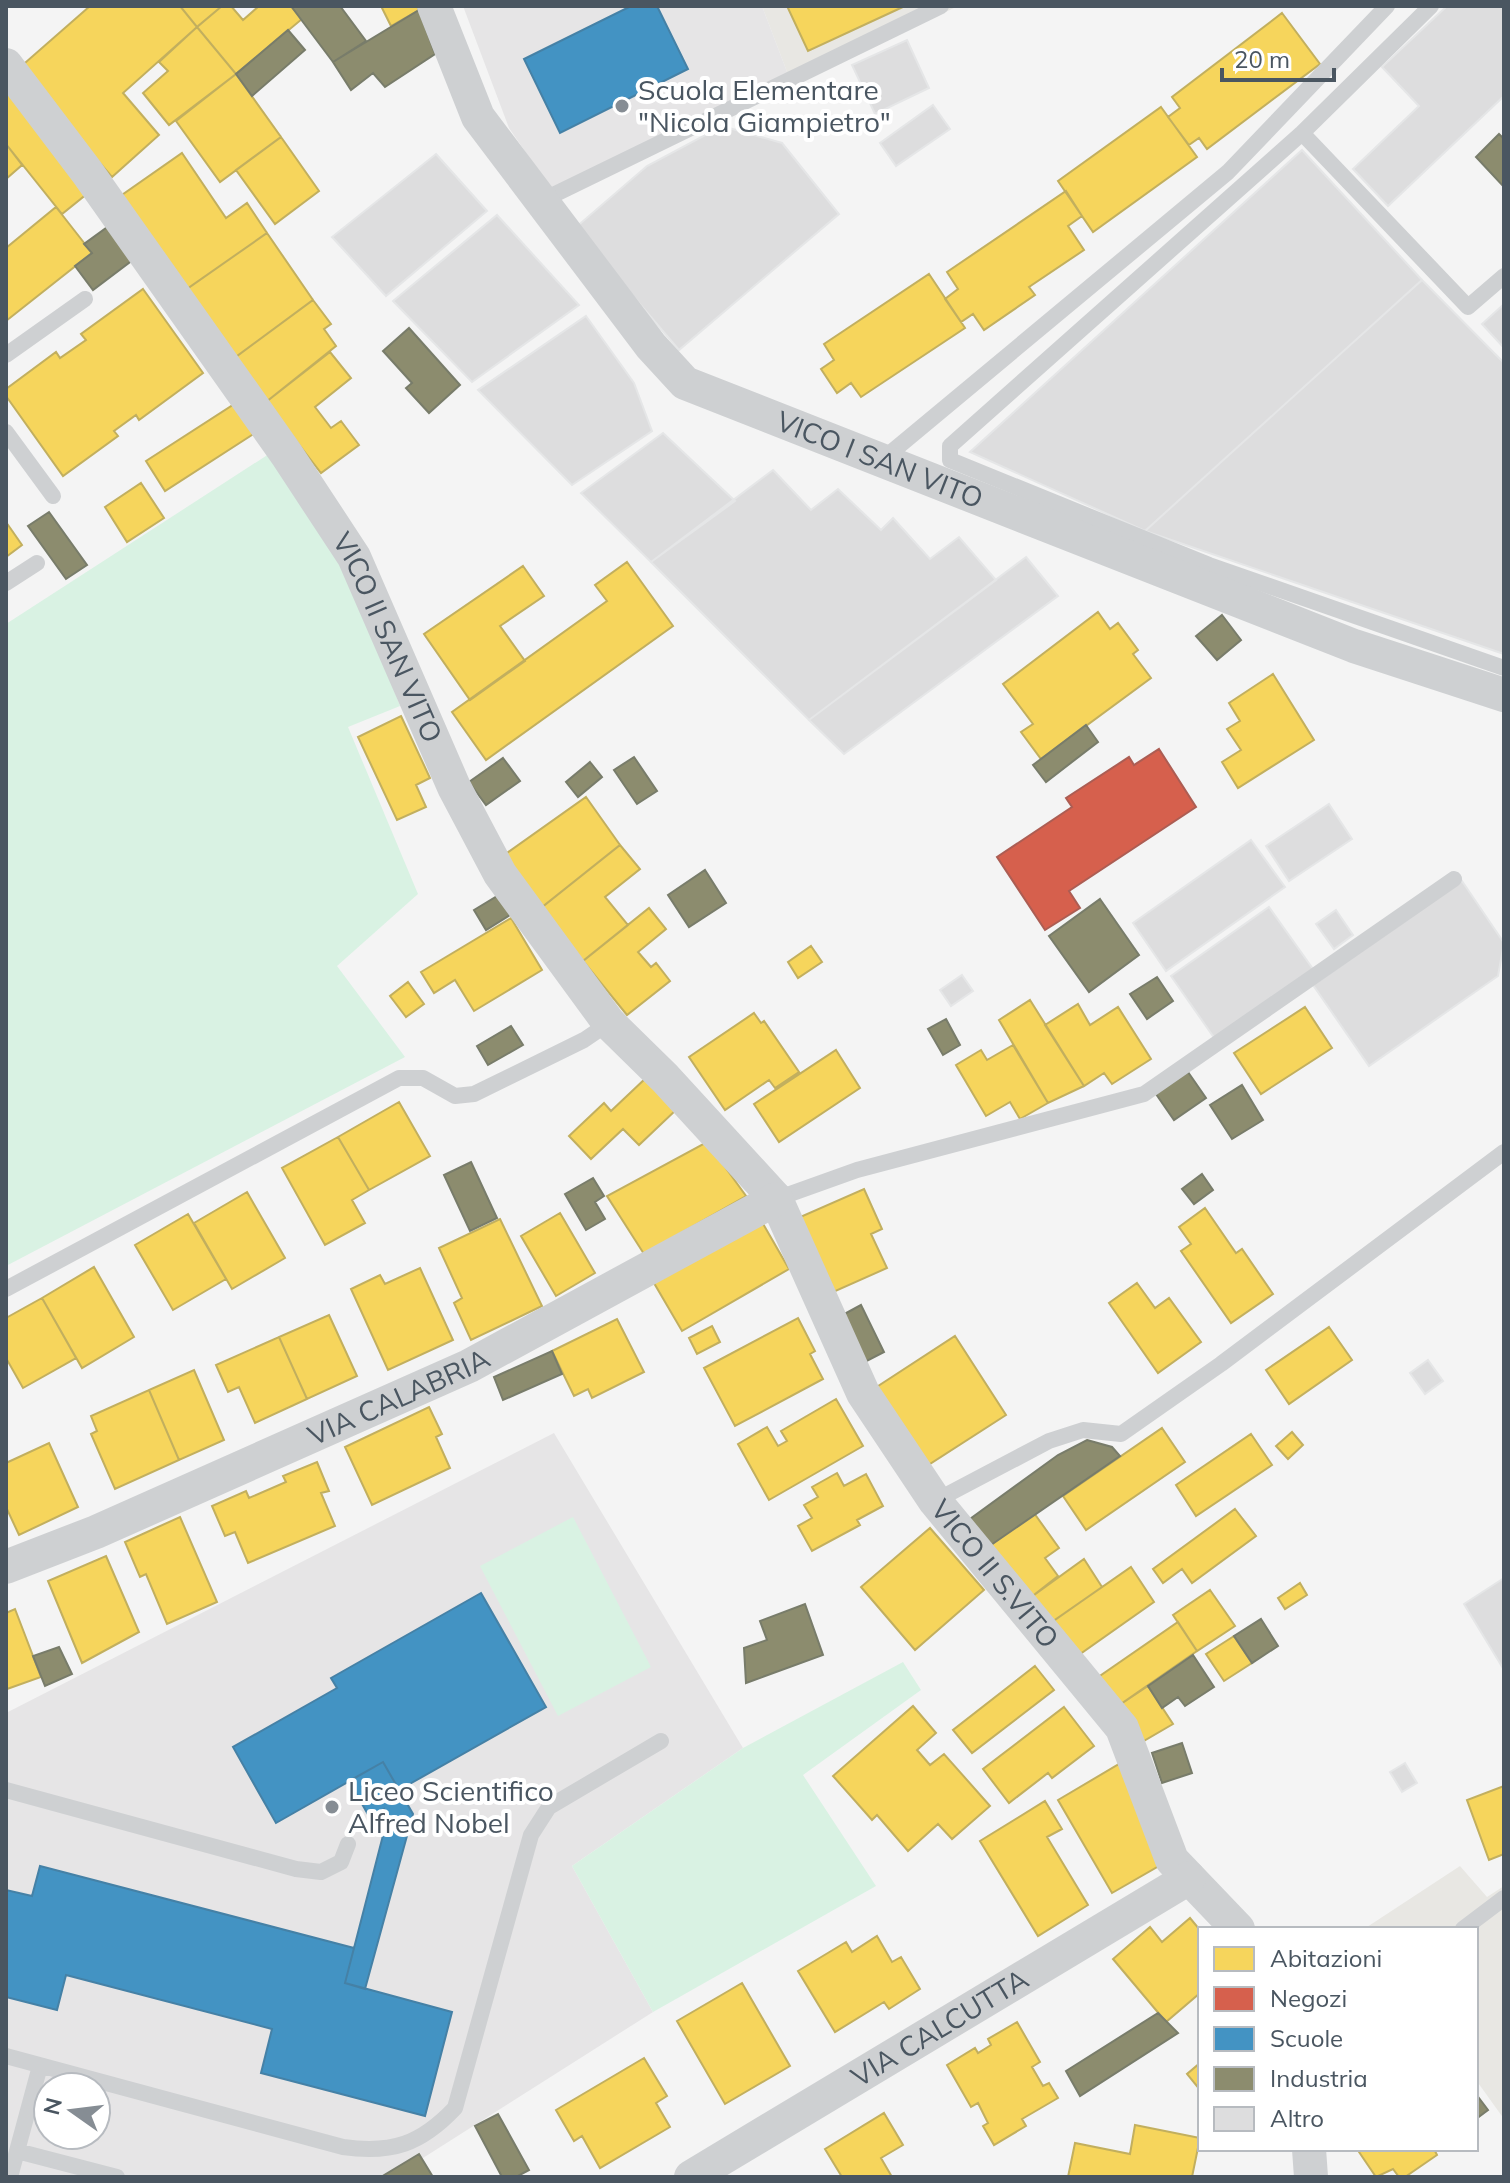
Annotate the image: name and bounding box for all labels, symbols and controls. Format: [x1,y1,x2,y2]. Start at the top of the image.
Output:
scale bar [1222,32,1334,82]
text: 20 m [1234,44,1290,74]
place label: Scuola Elementare "Nicola Giampietro" [638,72,891,139]
marker: Scuola Elementare "Nicola Giampietro" [613,97,631,115]
street label: VICO I SAN VITO [772,403,988,516]
street label: VICO II SAN VITO [325,525,450,748]
street label: VIA CALABRIA [302,1340,496,1453]
street label: VICO II S.VITO [924,1492,1067,1655]
place label: Liceo Scientifico Alfred Nobel [348,1773,554,1840]
marker: Liceo Scientifico Alfred Nobel [323,1798,341,1816]
legend [1198,1927,1478,2151]
text: Abitazioni [1270,1943,1382,1973]
street label: VIA CALCUTTA [844,1960,1035,2094]
text: Negozi [1270,1983,1347,2013]
text: Scuole [1270,2023,1343,2053]
text: Industria [1270,2063,1368,2093]
north arrow [32,2071,112,2151]
text: N [37,2095,68,2118]
text: Altro [1270,2103,1324,2133]

